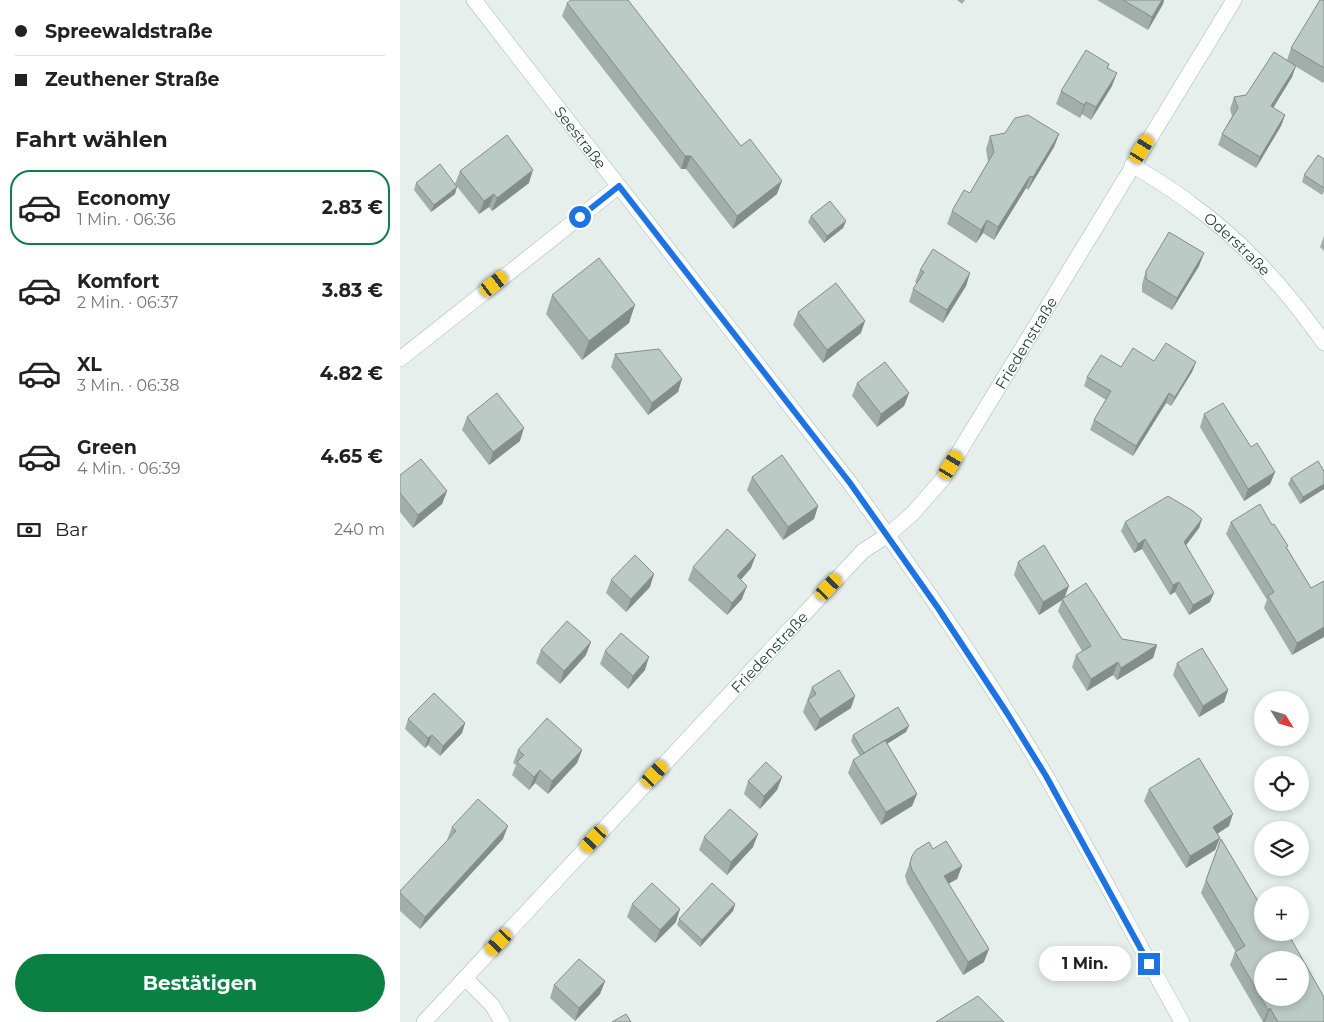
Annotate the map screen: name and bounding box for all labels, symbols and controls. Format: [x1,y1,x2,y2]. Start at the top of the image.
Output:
text: Spreewaldstraße [45,20,213,43]
text: Zeuthener Straße [45,68,220,91]
street label: Seestraße [551,102,611,172]
text: Fahrt wählen [15,126,168,153]
car [1127,132,1156,166]
icon: car [17,185,62,230]
text: Economy [77,187,170,210]
text: 2.83 € [322,196,383,219]
route start [569,206,591,228]
street label: Oderstraße [1200,208,1275,279]
text: 1 Min. · 06:36 [77,210,176,229]
icon: car [17,268,62,313]
car [477,269,510,299]
text: Komfort [77,270,159,293]
text: 3.83 € [322,279,383,302]
text: 2 Min. · 06:37 [77,293,178,312]
street label: Friedenstraße [990,293,1061,392]
icon: car [17,351,62,396]
text: XL [77,353,102,376]
text: 4.82 € [320,362,383,385]
text: 3 Min. · 06:38 [77,376,179,395]
icon: car [17,434,62,479]
text: Green [77,436,137,459]
text: 4.65 € [321,445,383,468]
car [936,448,965,482]
text: 4 Min. · 06:39 [77,459,180,478]
icon: cash [15,516,43,544]
text: Bar [55,518,88,541]
text: 240 m [334,520,385,539]
car [813,571,844,603]
street label: Friedenstraße [726,607,812,697]
north arrow [1254,691,1309,746]
map controls [1254,691,1309,1006]
button: locate [1254,756,1309,811]
car [639,758,670,790]
button: layers [1254,821,1309,876]
car [578,823,609,855]
button: + [1254,886,1309,941]
car [483,926,514,958]
callout: 1 Min. [1039,946,1132,982]
button: − [1254,951,1309,1006]
route end [1138,953,1160,975]
button: Bestätigen [15,954,385,1012]
text: 1 Min. [1062,954,1108,973]

